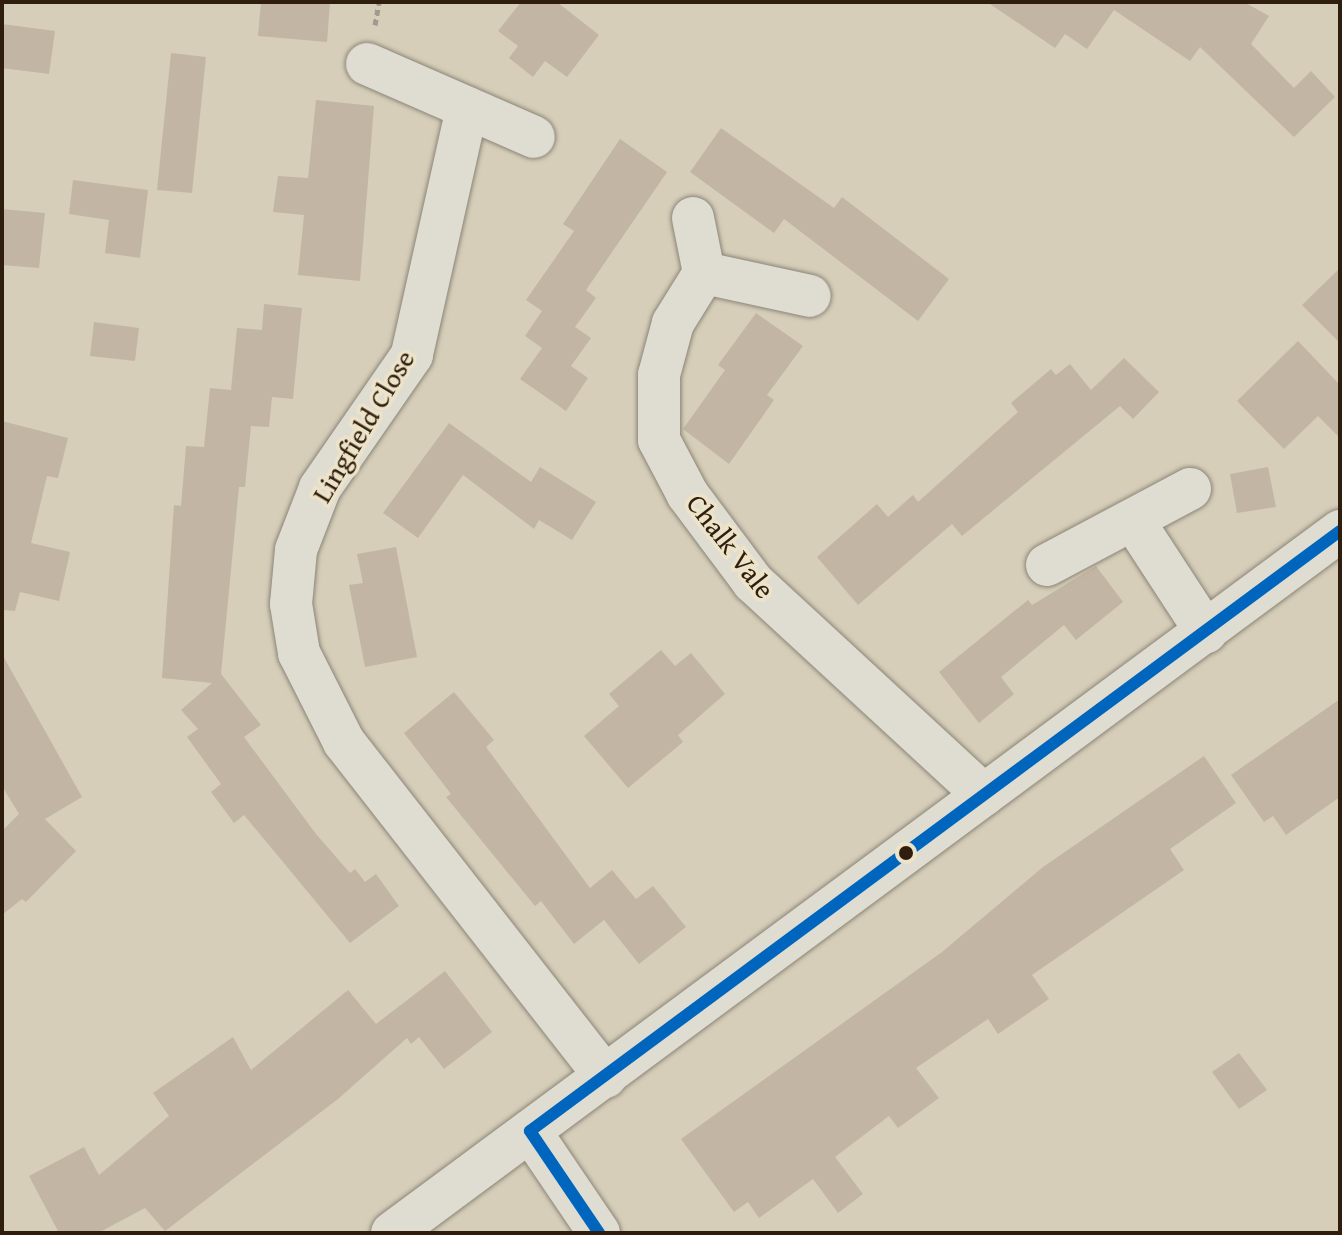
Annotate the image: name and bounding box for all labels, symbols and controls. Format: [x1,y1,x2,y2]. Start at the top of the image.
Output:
street label: Lingfield Close [304,344,422,508]
street label: Chalk Vale [680,487,782,605]
unlabelled marker [898,845,914,861]

